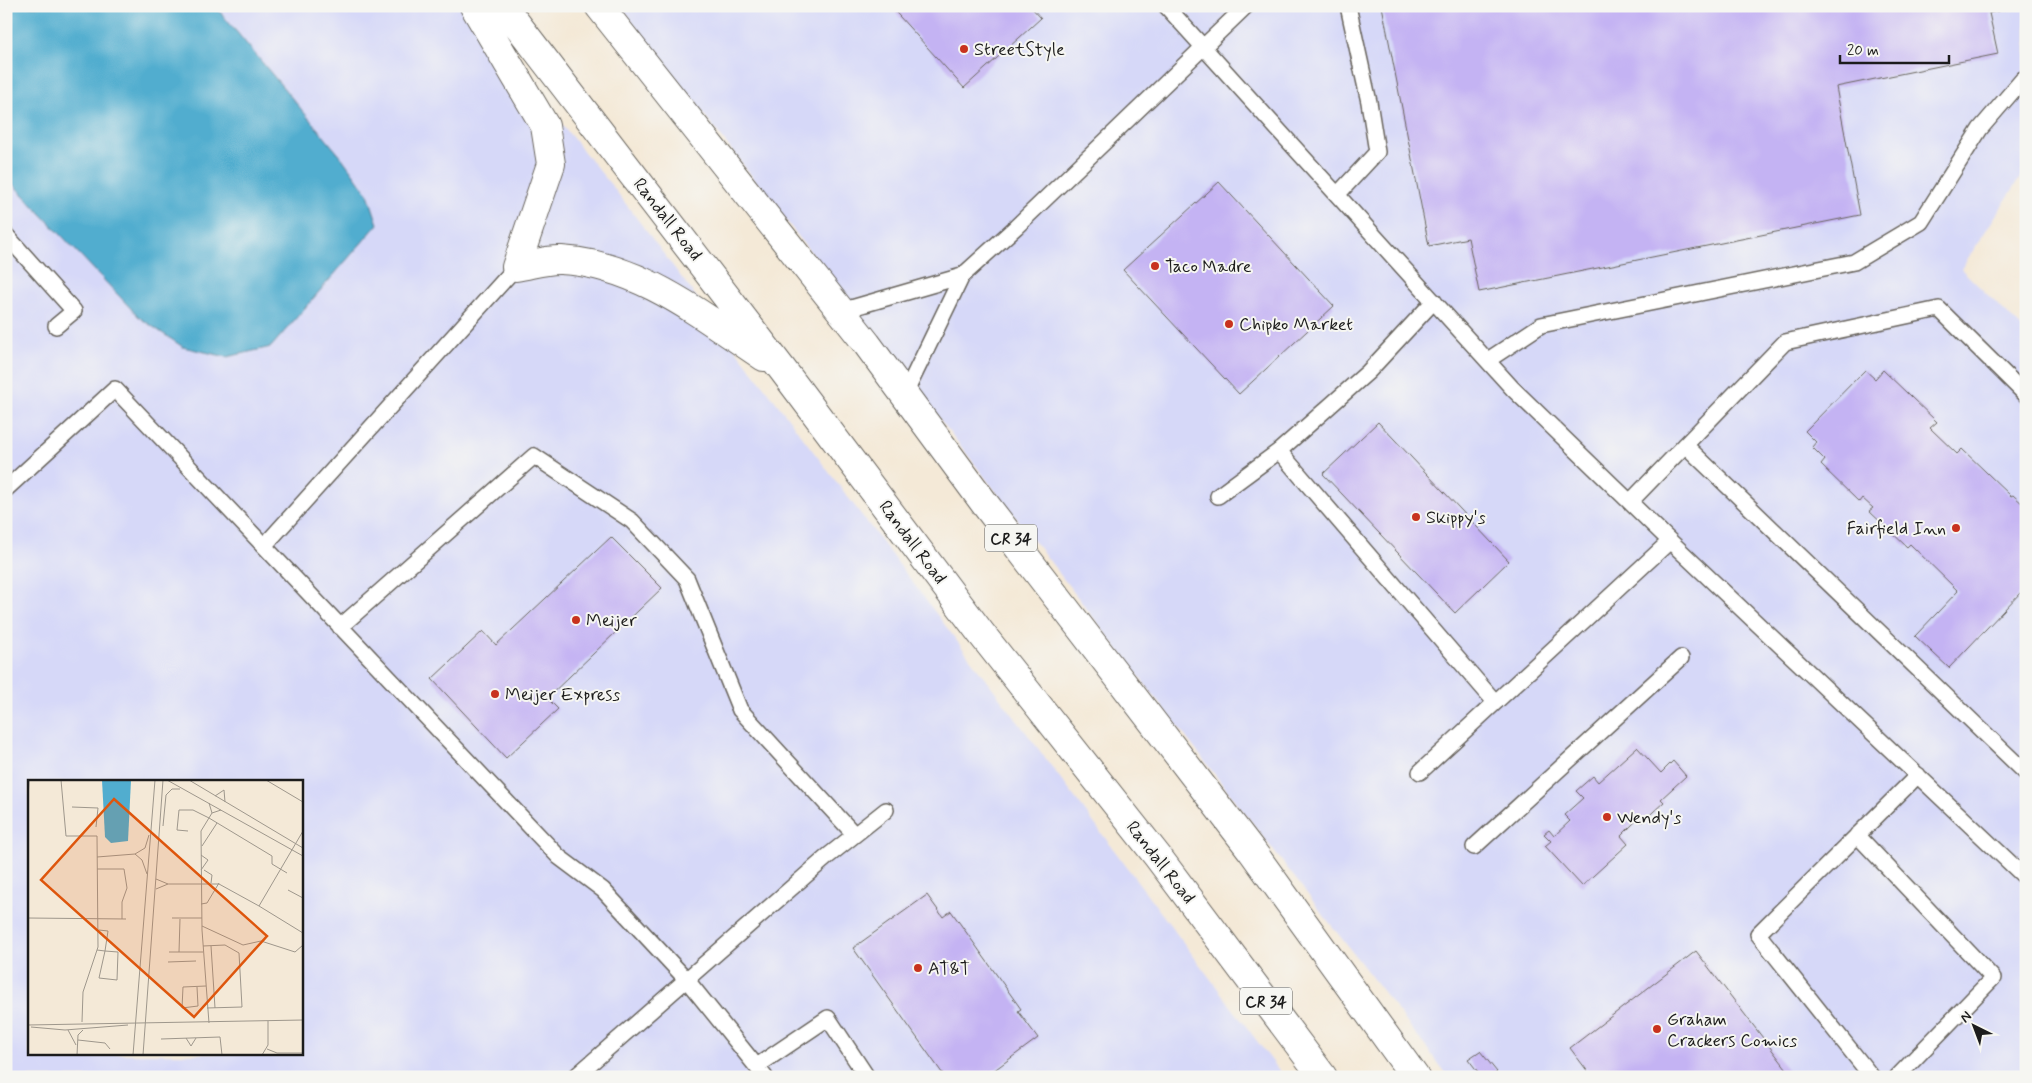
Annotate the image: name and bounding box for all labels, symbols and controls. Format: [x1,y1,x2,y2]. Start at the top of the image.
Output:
scale bar [1840,32,1948,64]
place label: StreetStyle [974,38,1065,62]
text: 20 m [1847,41,1879,61]
marker: StreetStyle [958,43,970,55]
street label: Randall Road [627,173,707,266]
place label: Taco Madre [1165,255,1252,279]
marker: Taco Madre [1149,260,1161,272]
place label: Chipko Market [1239,313,1353,337]
marker: Chipko Market [1223,318,1235,330]
street label: Randall Road [873,496,952,589]
place label: Skippy's [1426,506,1486,530]
marker: Skippy's [1410,511,1422,523]
place label: Fairfield Inn [1847,517,1946,541]
marker: Fairfield Inn [1950,522,1962,534]
road number: CR 34 [985,524,1037,552]
place label: Meijer [586,609,637,633]
marker: Meijer [570,614,582,626]
place label: Meijer Express [505,683,620,707]
marker: Meijer Express [489,688,501,700]
inset map [28,780,302,1056]
place label: Wendy's [1617,806,1681,830]
marker: Wendy's [1601,811,1613,823]
street label: Randall Road [1120,816,1200,909]
place label: AT&T [928,957,970,981]
marker: AT&T [912,962,924,974]
road number: CR 34 [1240,988,1292,1014]
north arrow [1950,1000,2000,1050]
text: N [1956,1007,1975,1027]
place label: Graham Crackers Comics [1667,1008,1797,1053]
marker: Graham Crackers Comics [1651,1023,1663,1035]

